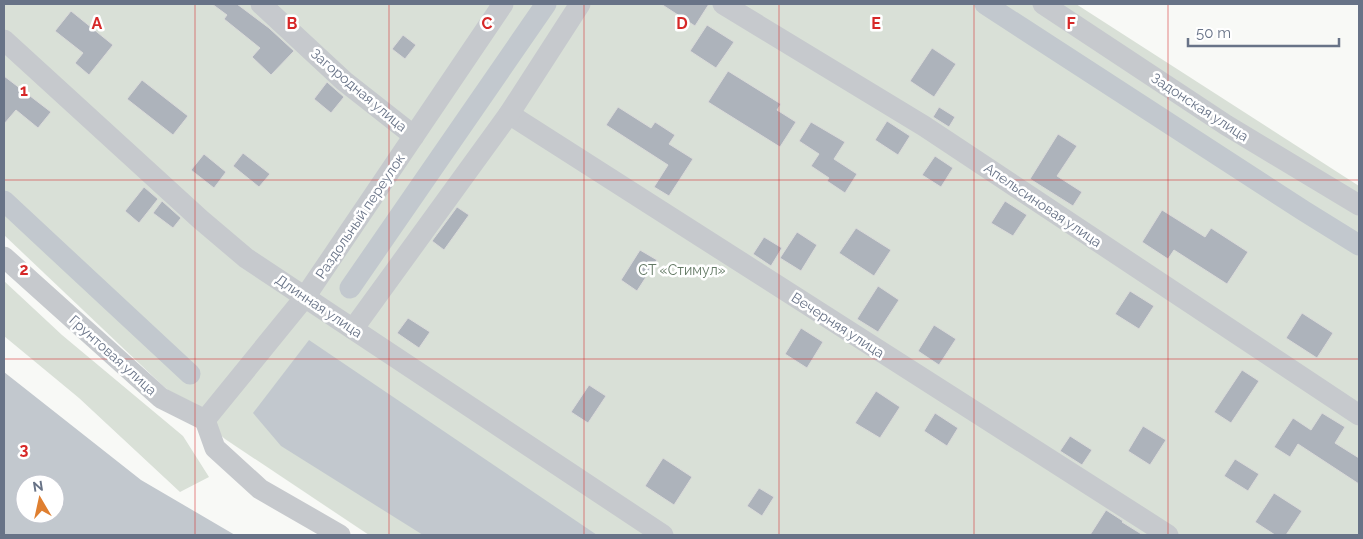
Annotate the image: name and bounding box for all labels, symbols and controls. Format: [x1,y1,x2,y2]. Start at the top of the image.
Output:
text: A [92,14,103,33]
text: B [287,14,298,33]
text: C [482,14,493,33]
text: D [676,14,688,33]
text: E [871,14,881,33]
text: F [1066,14,1076,33]
scale bar [1188,15,1339,47]
text: 50 m [1196,24,1231,42]
street label: Загородная улица [308,45,410,135]
street label: Задонская улица [1148,70,1252,144]
text: 1 [20,81,28,100]
street label: Раздольный переулок [312,150,408,282]
street label: Апельсиновая улица [981,160,1105,250]
text: 2 [19,260,29,279]
park label: СТ «Стимул» [638,262,726,278]
street label: Длинная улица [273,271,365,341]
street label: Вечерняя улица [789,289,887,361]
street label: Грунтовая улица [66,312,160,398]
text: 3 [20,440,29,459]
north arrow [15,474,65,524]
text: N [31,477,44,495]

